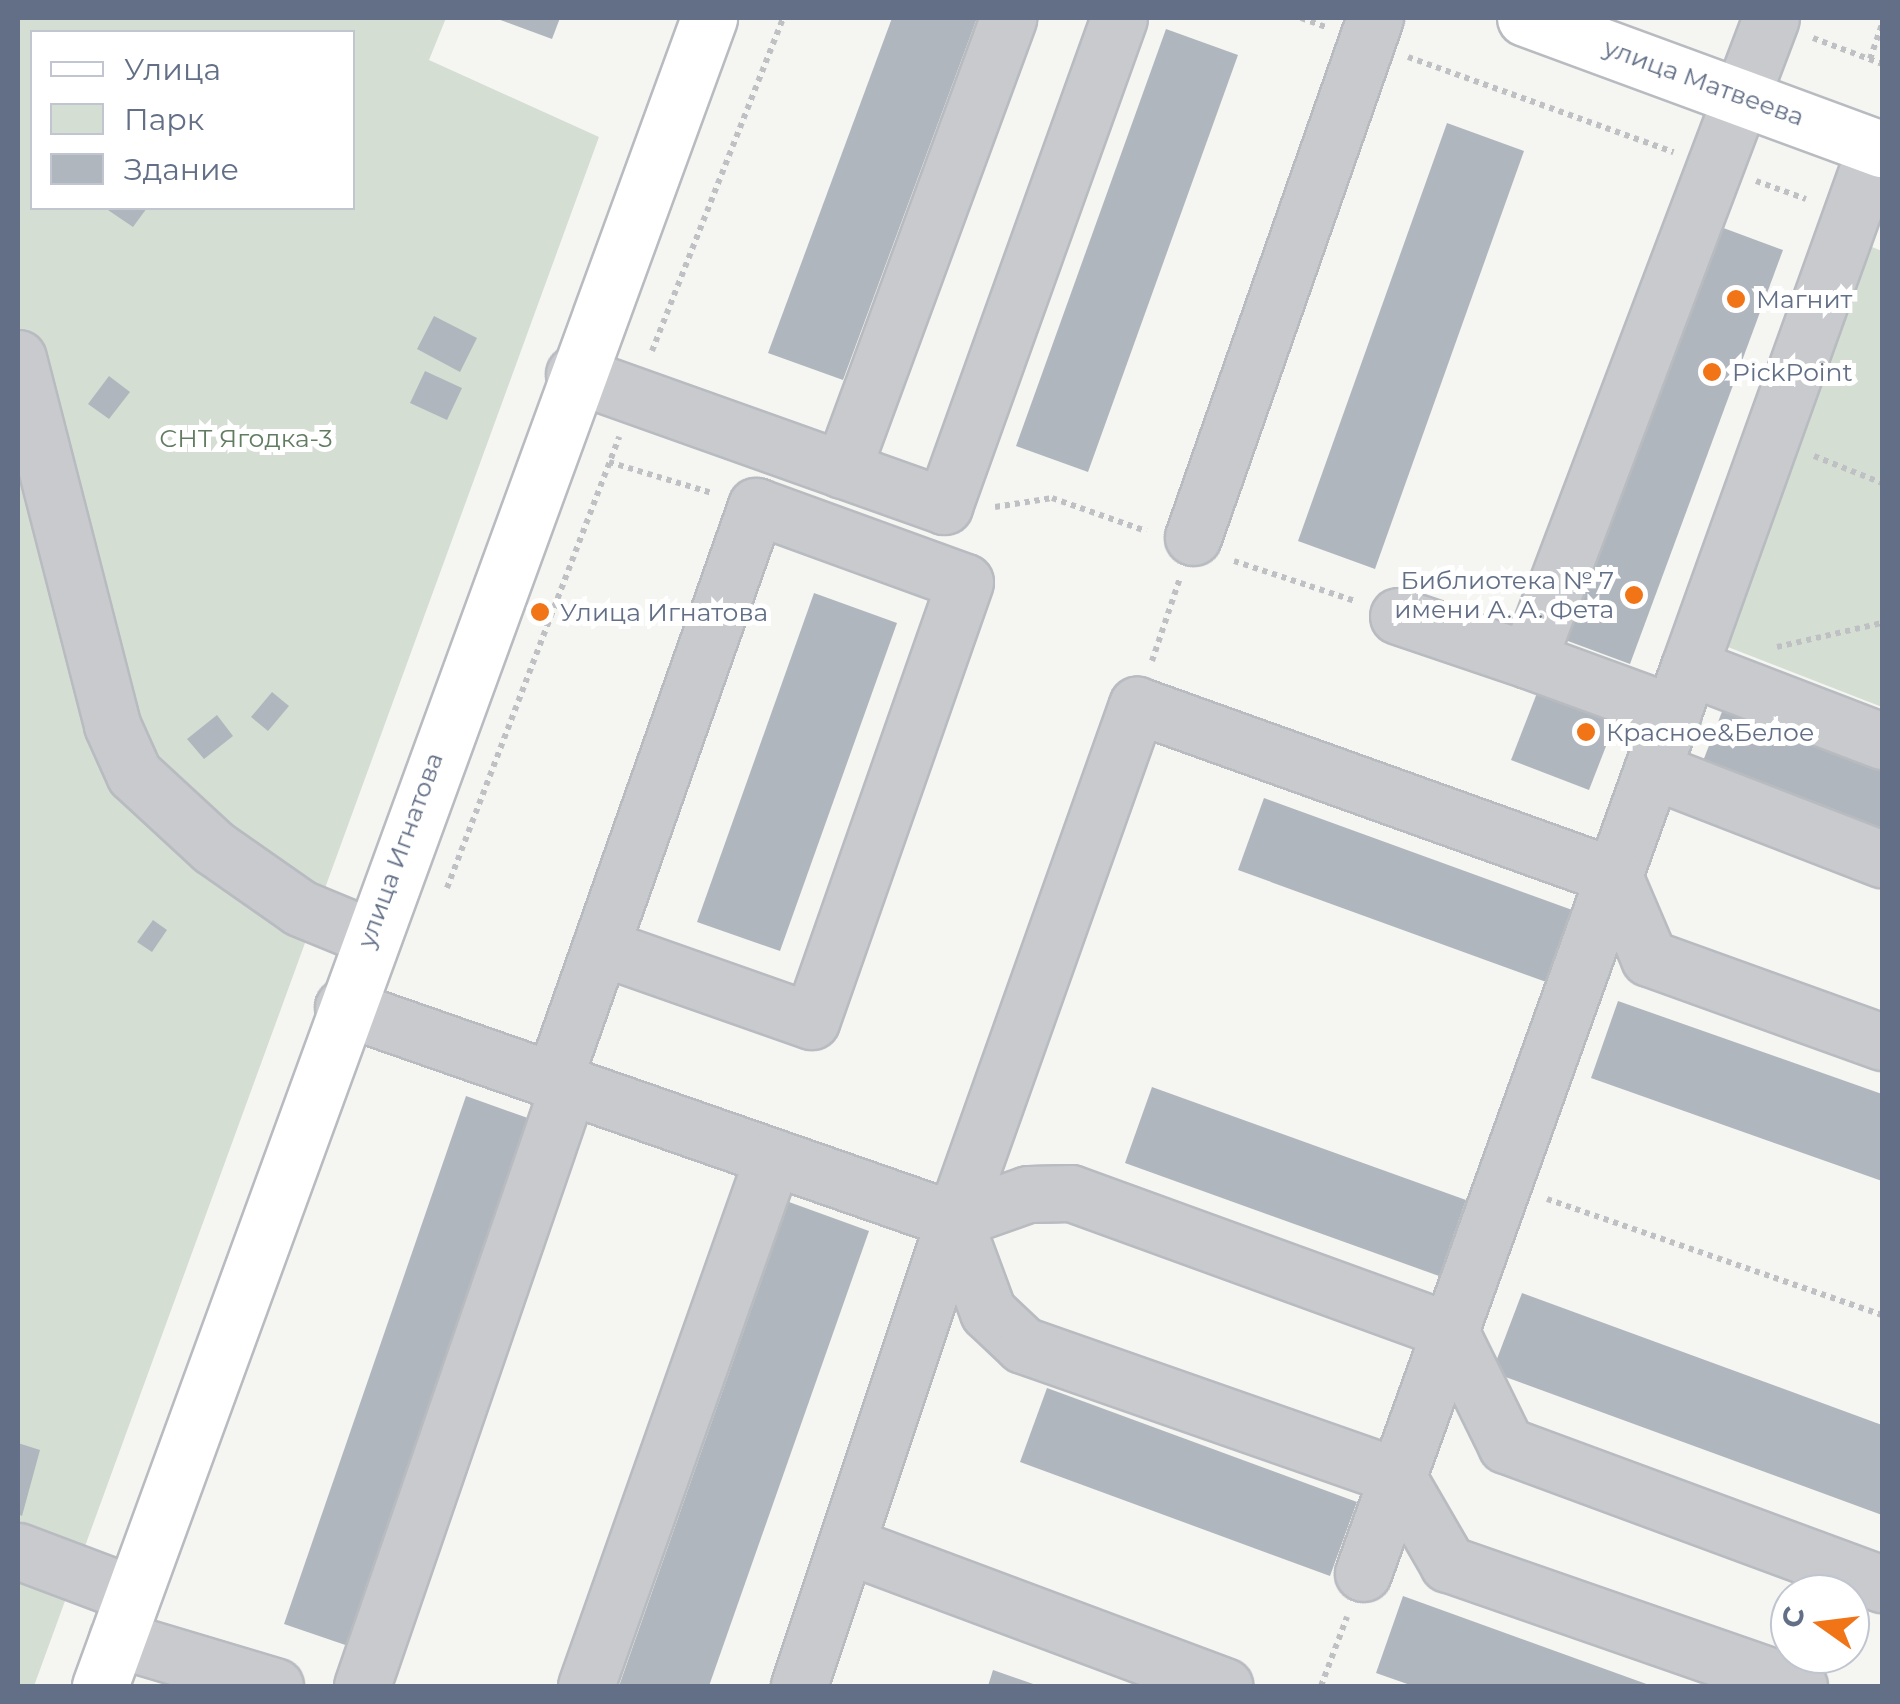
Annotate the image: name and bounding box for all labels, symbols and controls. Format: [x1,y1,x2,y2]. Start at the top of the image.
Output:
legend [30,30,355,210]
street label: улица Матвеева [1600,32,1808,132]
text: Улица [124,51,221,88]
text: Парк [124,101,204,138]
text: Здание [124,151,239,188]
place label: Магнит [1756,284,1852,314]
marker: Магнит [1725,288,1747,310]
place label: PickPoint [1732,357,1853,387]
marker: PickPoint [1701,361,1723,383]
park label: СНТ Ягодка-3 [159,423,333,453]
place label: Библиотека № 7 имени А. А. Фета [1394,566,1614,625]
marker: Библиотека № 7 имени А. А. Фета [1623,584,1645,606]
place label: Улица Игнатова [560,597,768,627]
marker: Улица Игнатова [529,601,551,623]
place label: Красное&Белое [1606,717,1814,747]
marker: Красное&Белое [1575,721,1597,743]
street label: улица Игнатова [351,748,449,952]
north arrow [1770,1574,1870,1674]
text: С [1774,1603,1812,1631]

